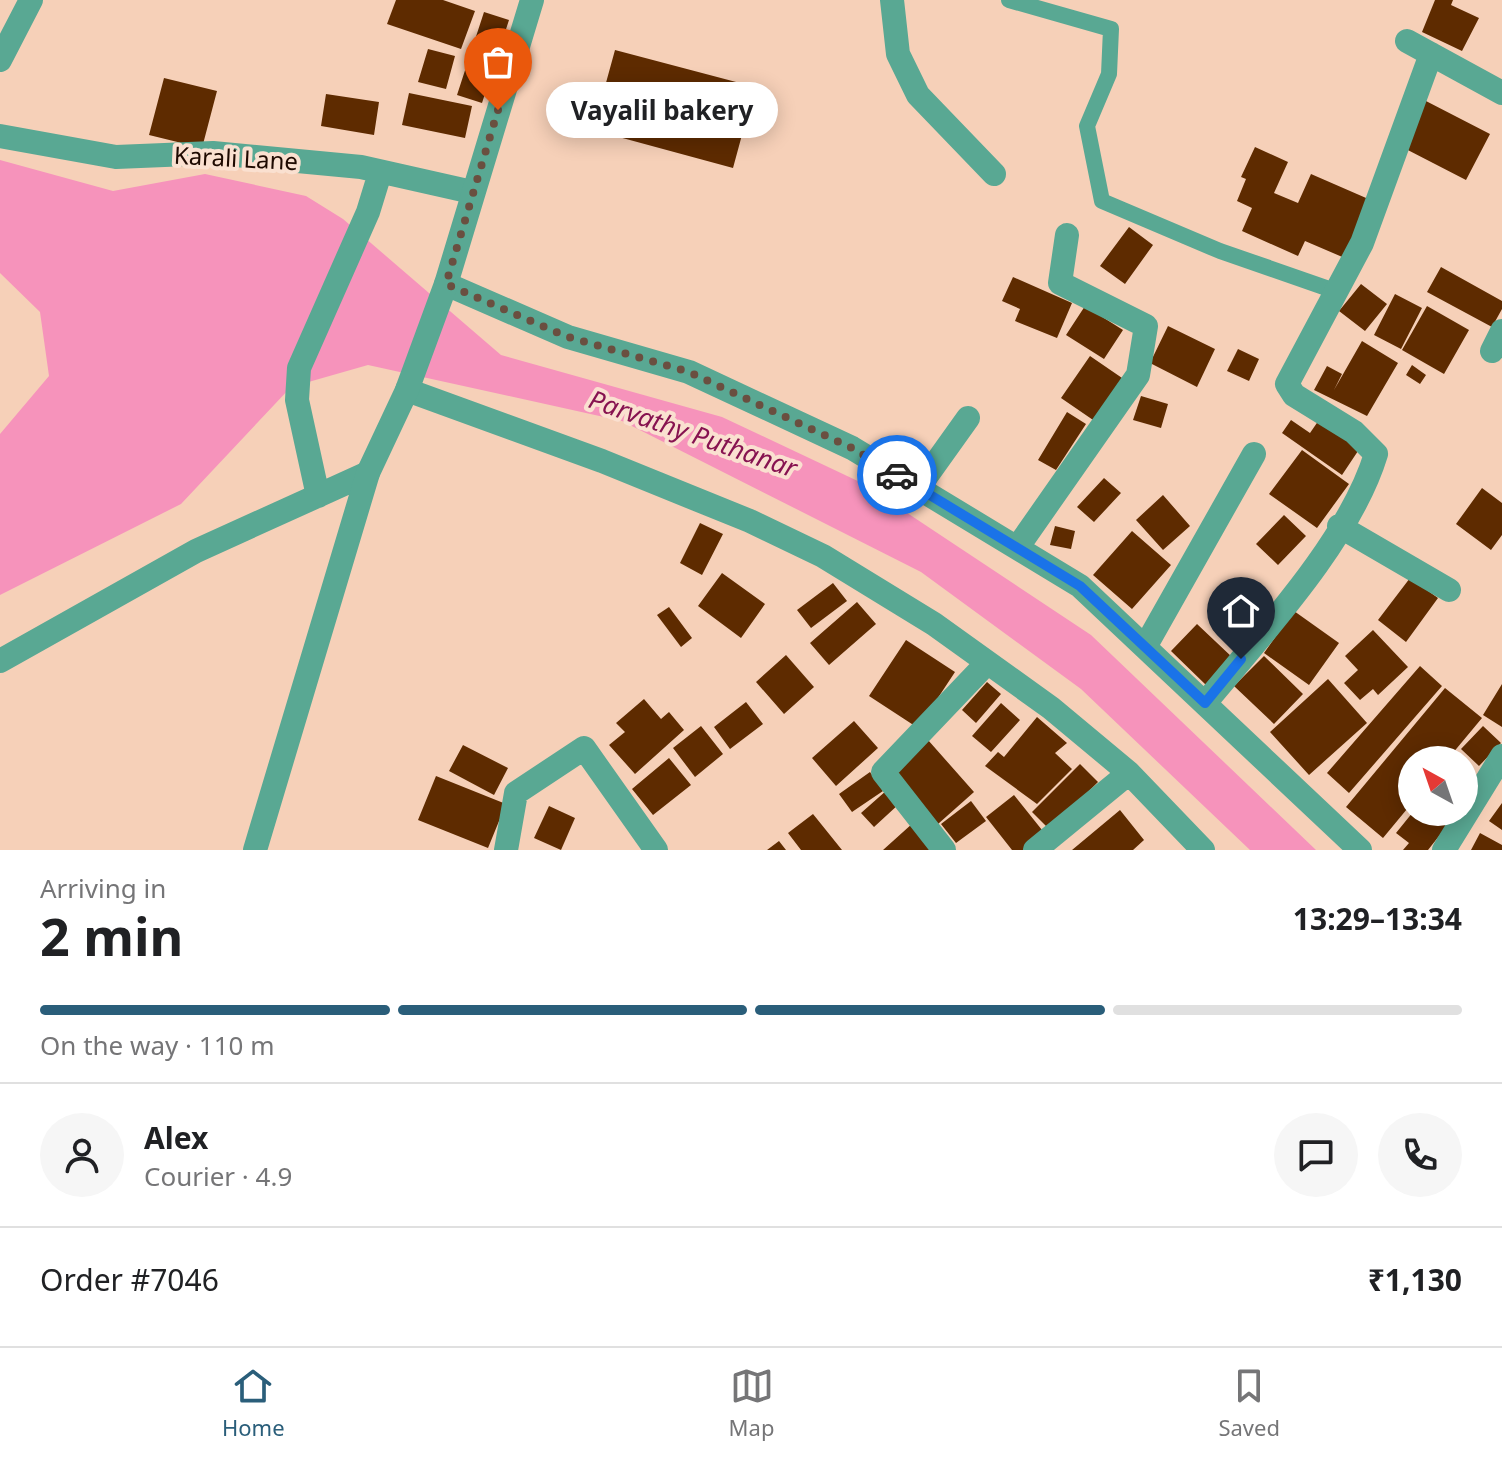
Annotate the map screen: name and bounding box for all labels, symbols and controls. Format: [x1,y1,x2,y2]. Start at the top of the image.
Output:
pin [464,28,532,110]
icon: bag [476,40,520,84]
callout: Vayalil bakery [546,82,778,138]
text: Vayalil bakery [571,92,753,128]
street label: Karali Lane [173,138,299,177]
water label: Parvathy Puthanar [585,381,804,486]
courier [857,435,937,515]
icon: car [875,453,919,497]
pin [1207,577,1275,659]
icon: home [1219,589,1263,633]
north arrow [1398,746,1478,826]
map controls [1398,746,1478,826]
text: Arriving in [40,870,166,906]
text: 13:29–13:34 [1293,898,1462,939]
text: 2 min [40,900,183,971]
text: On the way · 110 m [40,1027,274,1063]
button: person [40,1113,124,1197]
button: chat [1274,1113,1358,1197]
button: phone [1378,1113,1462,1197]
text: Alex [144,1117,208,1158]
text: Courier · 4.9 [144,1158,292,1194]
text: Order #7046 [40,1259,219,1300]
text: ₹1,130 [1368,1259,1462,1300]
tab: Home [222,1364,285,1442]
tab: Map [729,1364,774,1442]
tab: Saved [1218,1364,1280,1442]

